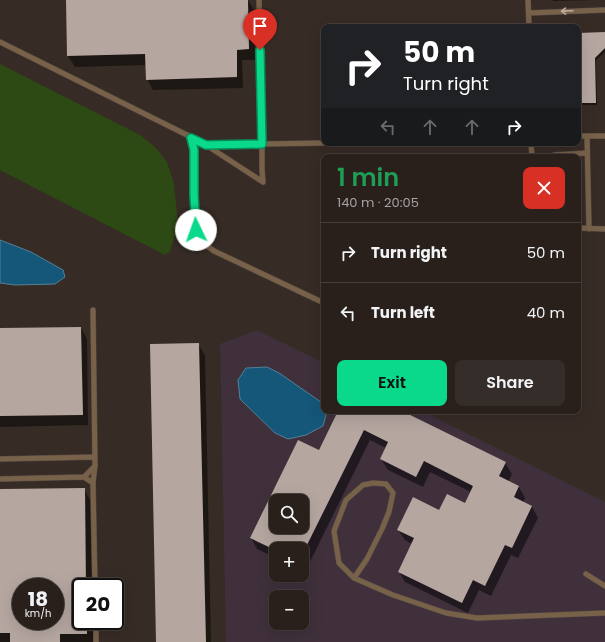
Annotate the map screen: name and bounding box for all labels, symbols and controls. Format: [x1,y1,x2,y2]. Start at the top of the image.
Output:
one-way arrow [561,7,574,15]
pin [243,9,277,50]
icon: arrive [249,15,271,37]
text: 50 m [403,33,475,72]
icon: right [337,40,389,92]
text: Turn right [403,71,489,96]
icon: left [377,116,399,138]
icon: ahead [419,116,441,138]
icon: ahead [461,116,483,138]
icon: right [503,116,525,138]
text: 1 min [337,161,399,194]
button: close [523,167,565,209]
text: 140 m · 20:05 [337,193,419,212]
position arrow [175,209,217,251]
icon: right [337,242,359,264]
text: Turn right [371,242,447,263]
text: 50 m [527,242,565,263]
icon: left [337,302,359,324]
text: Turn left [371,302,435,323]
text: 40 m [527,302,565,323]
button: Exit [337,360,447,406]
button: Share [455,360,565,406]
map controls [269,494,309,630]
button: search [269,494,309,534]
button: + [269,542,309,582]
speed limit sign: 20 [72,578,124,630]
text: 18 [28,585,48,613]
button: − [269,590,309,630]
text: km/h [25,606,51,621]

